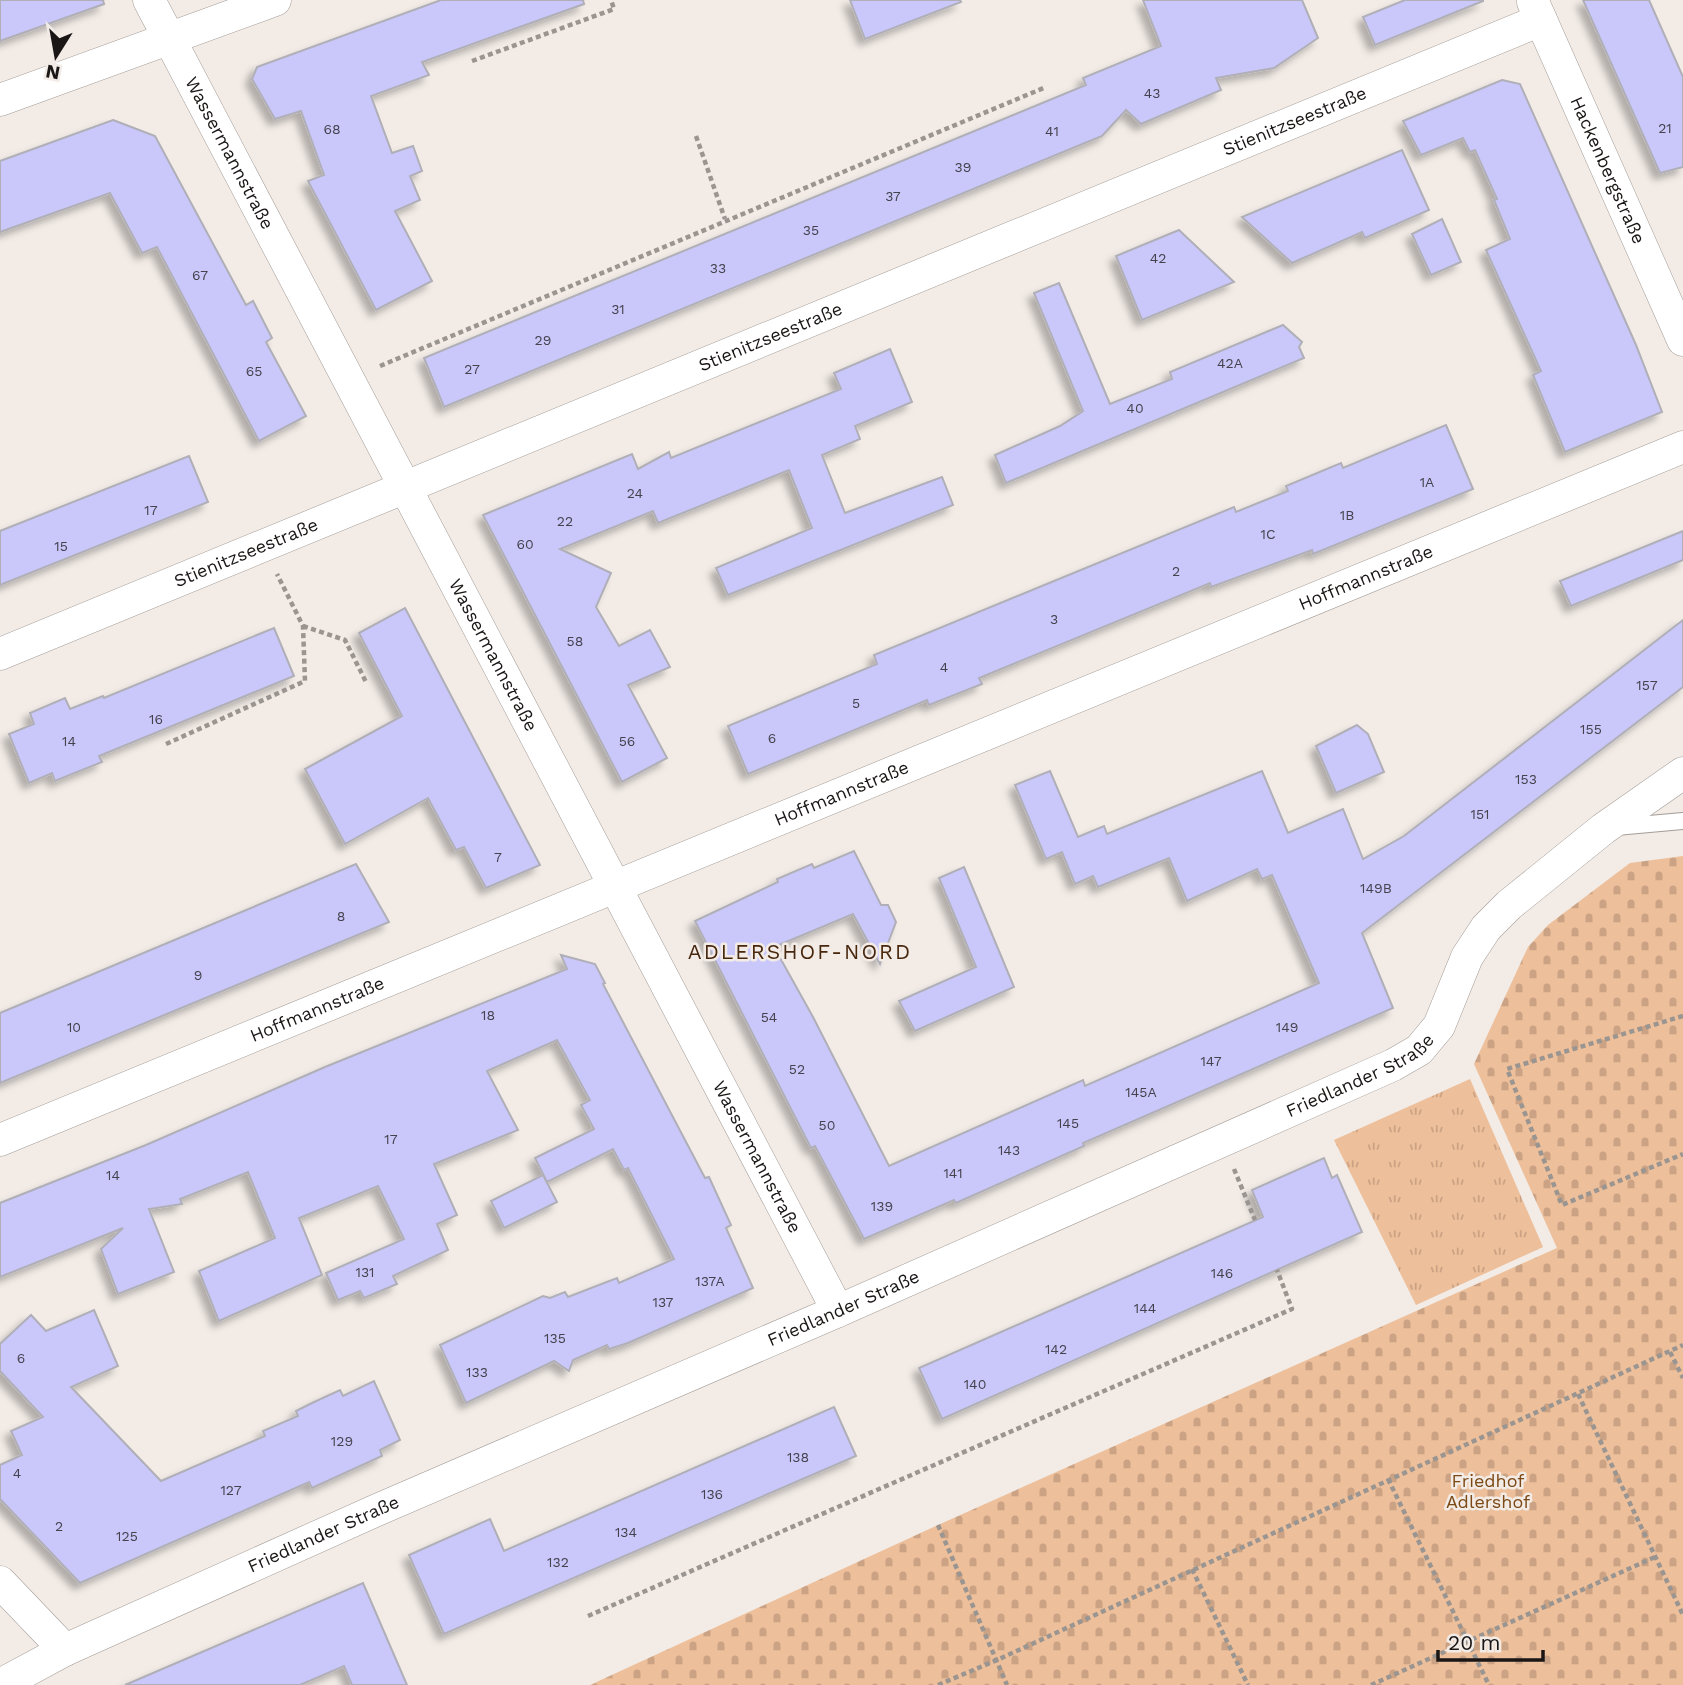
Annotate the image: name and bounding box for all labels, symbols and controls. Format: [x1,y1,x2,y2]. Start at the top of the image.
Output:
north arrow [21,21,91,91]
text: N [44,60,62,85]
street label: Wassermannstraße [181,73,279,233]
street label: Stienitzseestraße [1220,82,1370,160]
house number: 43 [1144,85,1160,101]
street label: Hackenbergstraße [1566,93,1650,247]
house number: 21 [1658,120,1672,136]
house number: 68 [323,121,341,137]
house number: 41 [1045,123,1059,139]
house number: 39 [955,159,971,175]
house number: 37 [885,188,901,204]
house number: 35 [803,222,819,238]
house number: 42 [1150,250,1166,266]
house number: 33 [710,260,726,276]
house number: 67 [192,267,208,283]
street label: Stienitzseestraße [695,298,845,376]
house number: 31 [611,301,625,317]
house number: 29 [535,332,551,348]
house number: 42A [1217,355,1243,371]
house number: 27 [464,361,480,377]
house number: 65 [246,363,262,379]
house number: 40 [1126,400,1144,416]
house number: 1A [1420,474,1434,490]
house number: 24 [627,485,643,501]
house number: 17 [144,502,158,518]
house number: 1B [1340,507,1354,523]
street label: Stienitzseestraße [171,513,321,591]
house number: 22 [557,513,573,529]
house number: 1C [1260,526,1276,542]
house number: 60 [516,536,534,552]
house number: 15 [54,538,68,554]
street label: Hoffmannstraße [1295,540,1436,614]
house number: 2 [1172,563,1180,579]
street label: Wassermannstraße [445,575,542,735]
house number: 3 [1050,611,1058,627]
house number: 58 [567,633,583,649]
house number: 4 [940,659,948,675]
house number: 157 [1636,677,1658,693]
house number: 5 [852,695,860,711]
house number: 16 [149,711,163,727]
house number: 155 [1580,721,1602,737]
house number: 6 [768,730,776,746]
house number: 14 [62,733,76,749]
house number: 56 [619,733,635,749]
street label: Hoffmannstraße [771,756,912,830]
house number: 153 [1515,771,1537,787]
house number: 151 [1470,806,1490,822]
house number: 7 [494,849,502,865]
house number: 149B [1360,880,1392,896]
house number: 8 [337,908,345,924]
district label: ADLERSHOF-NORD [688,939,912,964]
house number: 9 [194,967,202,983]
street label: Hoffmannstraße [247,972,387,1046]
house number: 18 [481,1007,495,1023]
house number: 54 [761,1009,777,1025]
house number: 10 [67,1019,81,1035]
house number: 149 [1276,1019,1298,1035]
street label: Friedlander Straße [1283,1029,1438,1121]
house number: 147 [1200,1053,1222,1069]
house number: 52 [789,1061,805,1077]
street label: Wassermannstraße [709,1077,806,1236]
house number: 145A [1125,1084,1157,1100]
house number: 145 [1057,1115,1079,1131]
house number: 50 [819,1117,835,1133]
house number: 17 [384,1131,398,1147]
house number: 143 [998,1142,1020,1158]
house number: 141 [943,1165,963,1181]
house number: 14 [106,1167,120,1183]
house number: 139 [871,1198,893,1214]
house number: 131 [355,1264,375,1280]
street label: Friedlander Straße [764,1265,922,1350]
house number: 146 [1211,1265,1233,1281]
house number: 137A [695,1273,725,1289]
house number: 137 [653,1294,674,1310]
house number: 144 [1134,1300,1156,1316]
house number: 135 [544,1330,566,1346]
house number: 142 [1045,1341,1067,1357]
house number: 6 [17,1350,25,1366]
house number: 133 [466,1364,488,1380]
house number: 140 [964,1376,986,1392]
house number: 129 [331,1433,353,1449]
house number: 138 [787,1449,809,1465]
house number: 4 [13,1465,21,1481]
park label: Friedhof Adlershof [1446,1470,1530,1512]
house number: 127 [220,1482,242,1498]
house number: 136 [701,1486,723,1502]
street label: Friedlander Straße [244,1491,402,1577]
house number: 2 [55,1518,63,1534]
house number: 134 [615,1524,637,1540]
house number: 125 [116,1528,138,1544]
house number: 132 [547,1554,569,1570]
scale bar [1438,1618,1543,1662]
text: 20 m [1448,1630,1500,1655]

